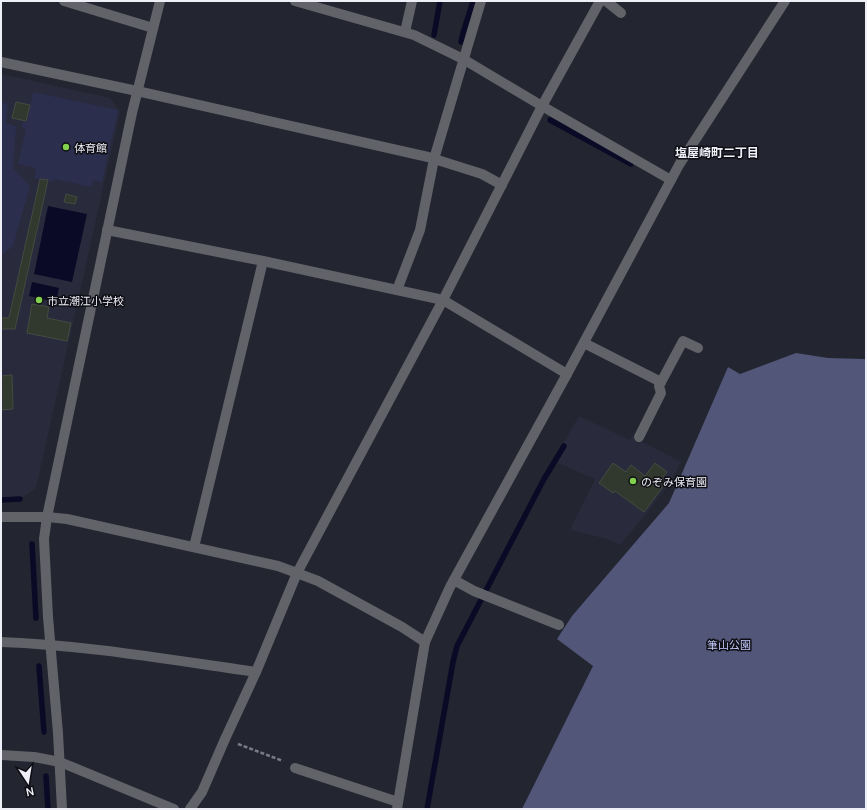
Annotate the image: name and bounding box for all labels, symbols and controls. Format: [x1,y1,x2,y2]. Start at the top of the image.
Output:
place label: 体育館 [74,140,107,155]
marker: 体育館 [61,142,71,152]
district label: 塩屋崎町二丁目 [675,144,759,161]
place label: 市立潮江小学校 [47,293,124,308]
marker: 市立潮江小学校 [34,295,44,305]
place label: のぞみ保育園 [641,474,707,489]
marker: のぞみ保育園 [628,476,638,486]
park label: 筆山公園 [707,637,751,652]
north arrow [8,762,48,802]
text: N [25,784,36,800]

